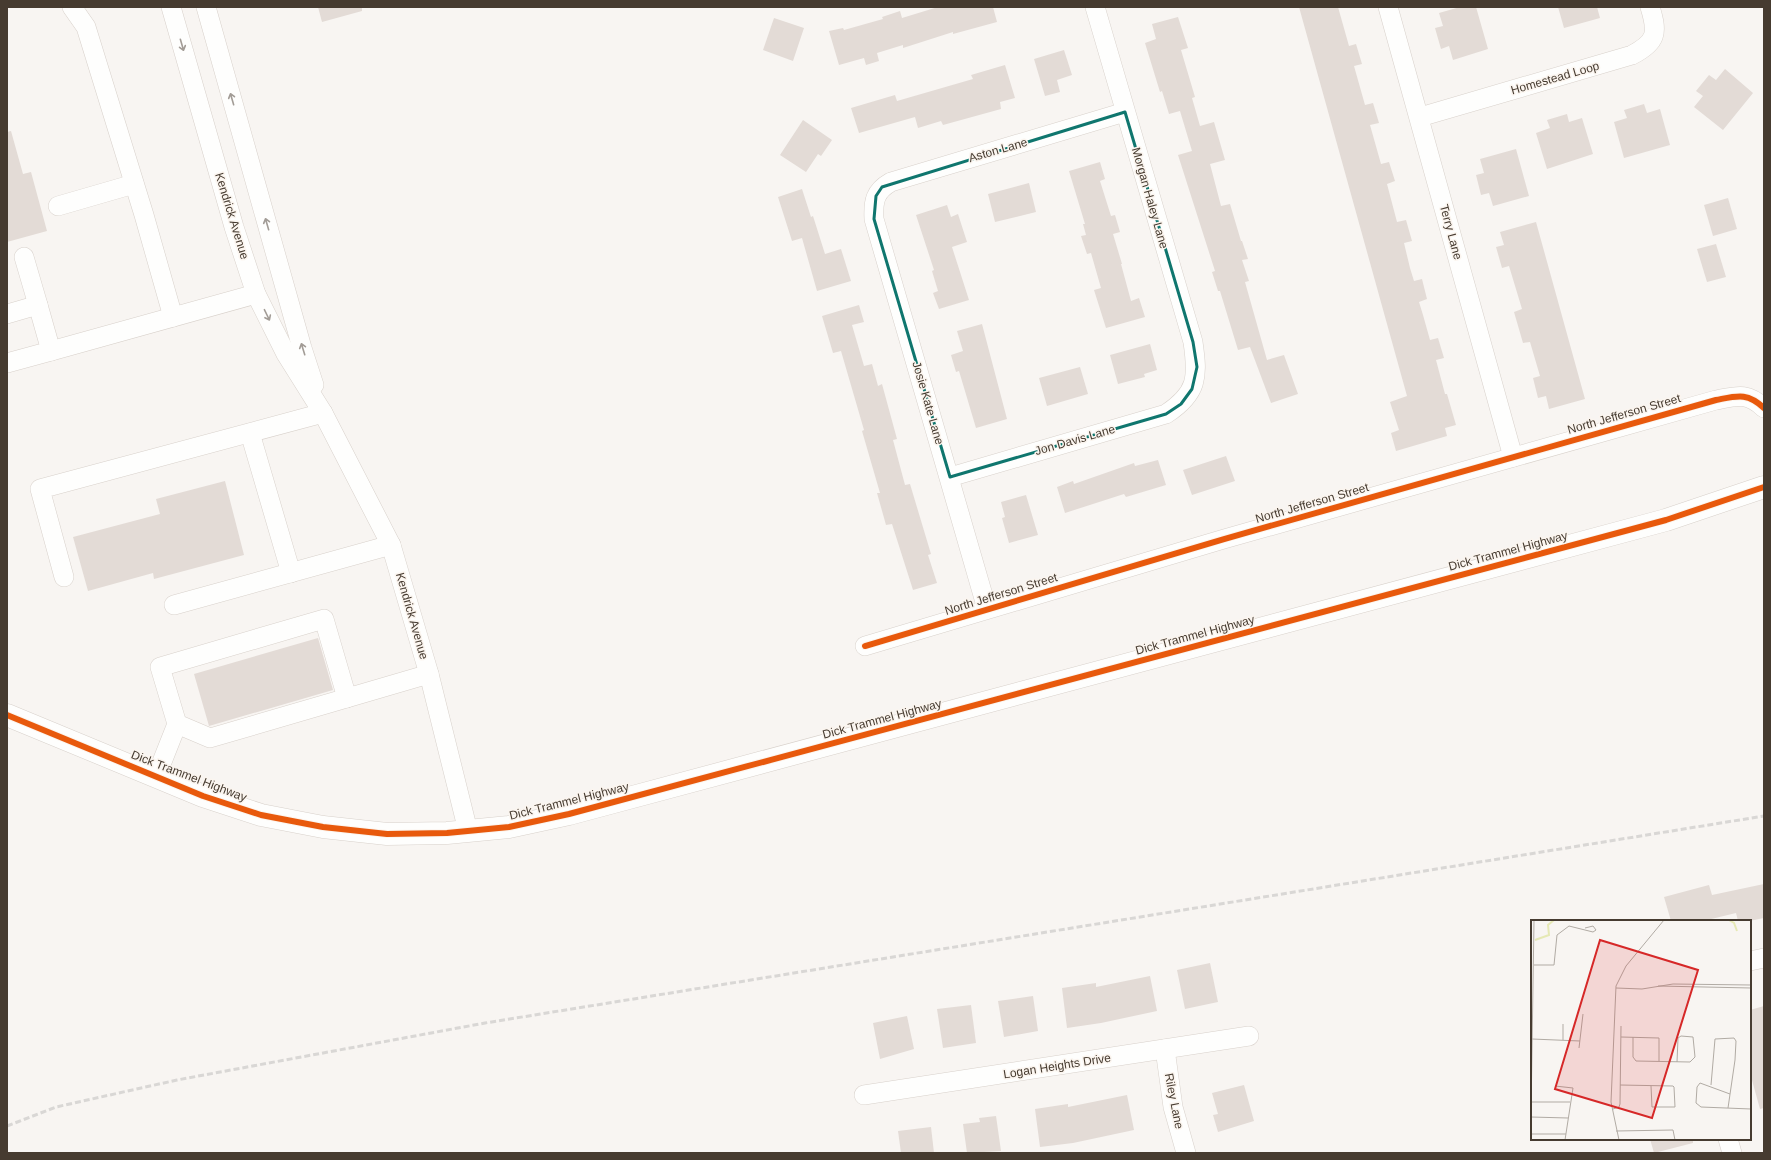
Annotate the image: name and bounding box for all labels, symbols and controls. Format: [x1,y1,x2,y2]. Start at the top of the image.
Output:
one-way arrow [179,38,186,51]
street label: Homestead Loop [1509,59,1601,97]
one-way arrow [227,93,235,106]
street label: Aston Lane [967,135,1029,165]
street label: Morgan Haley Lane [1129,146,1171,251]
street label: Kendrick Avenue [212,171,252,261]
street label: Terry Lane [1437,203,1465,262]
one-way arrow [263,218,270,231]
one-way arrow [264,309,271,321]
one-way arrow [298,344,306,356]
street label: Josie Kate Lane [909,360,947,447]
street label: North Jefferson Street [1566,391,1683,437]
street label: Jon Davis Lane [1033,422,1117,458]
street label: North Jefferson Street [1254,480,1371,526]
street label: Dick Trammel Highway [1447,528,1569,574]
street label: North Jefferson Street [943,570,1060,618]
street label: Kendrick Avenue [393,571,431,661]
street label: Dick Trammel Highway [1134,612,1256,658]
street label: Dick Trammel Highway [821,696,943,742]
street label: Dick Trammel Highway [129,747,249,805]
street label: Dick Trammel Highway [508,779,630,823]
inset map [1531,920,1751,1140]
street label: Logan Heights Drive [1002,1051,1112,1081]
street label: Riley Lane [1162,1072,1186,1130]

